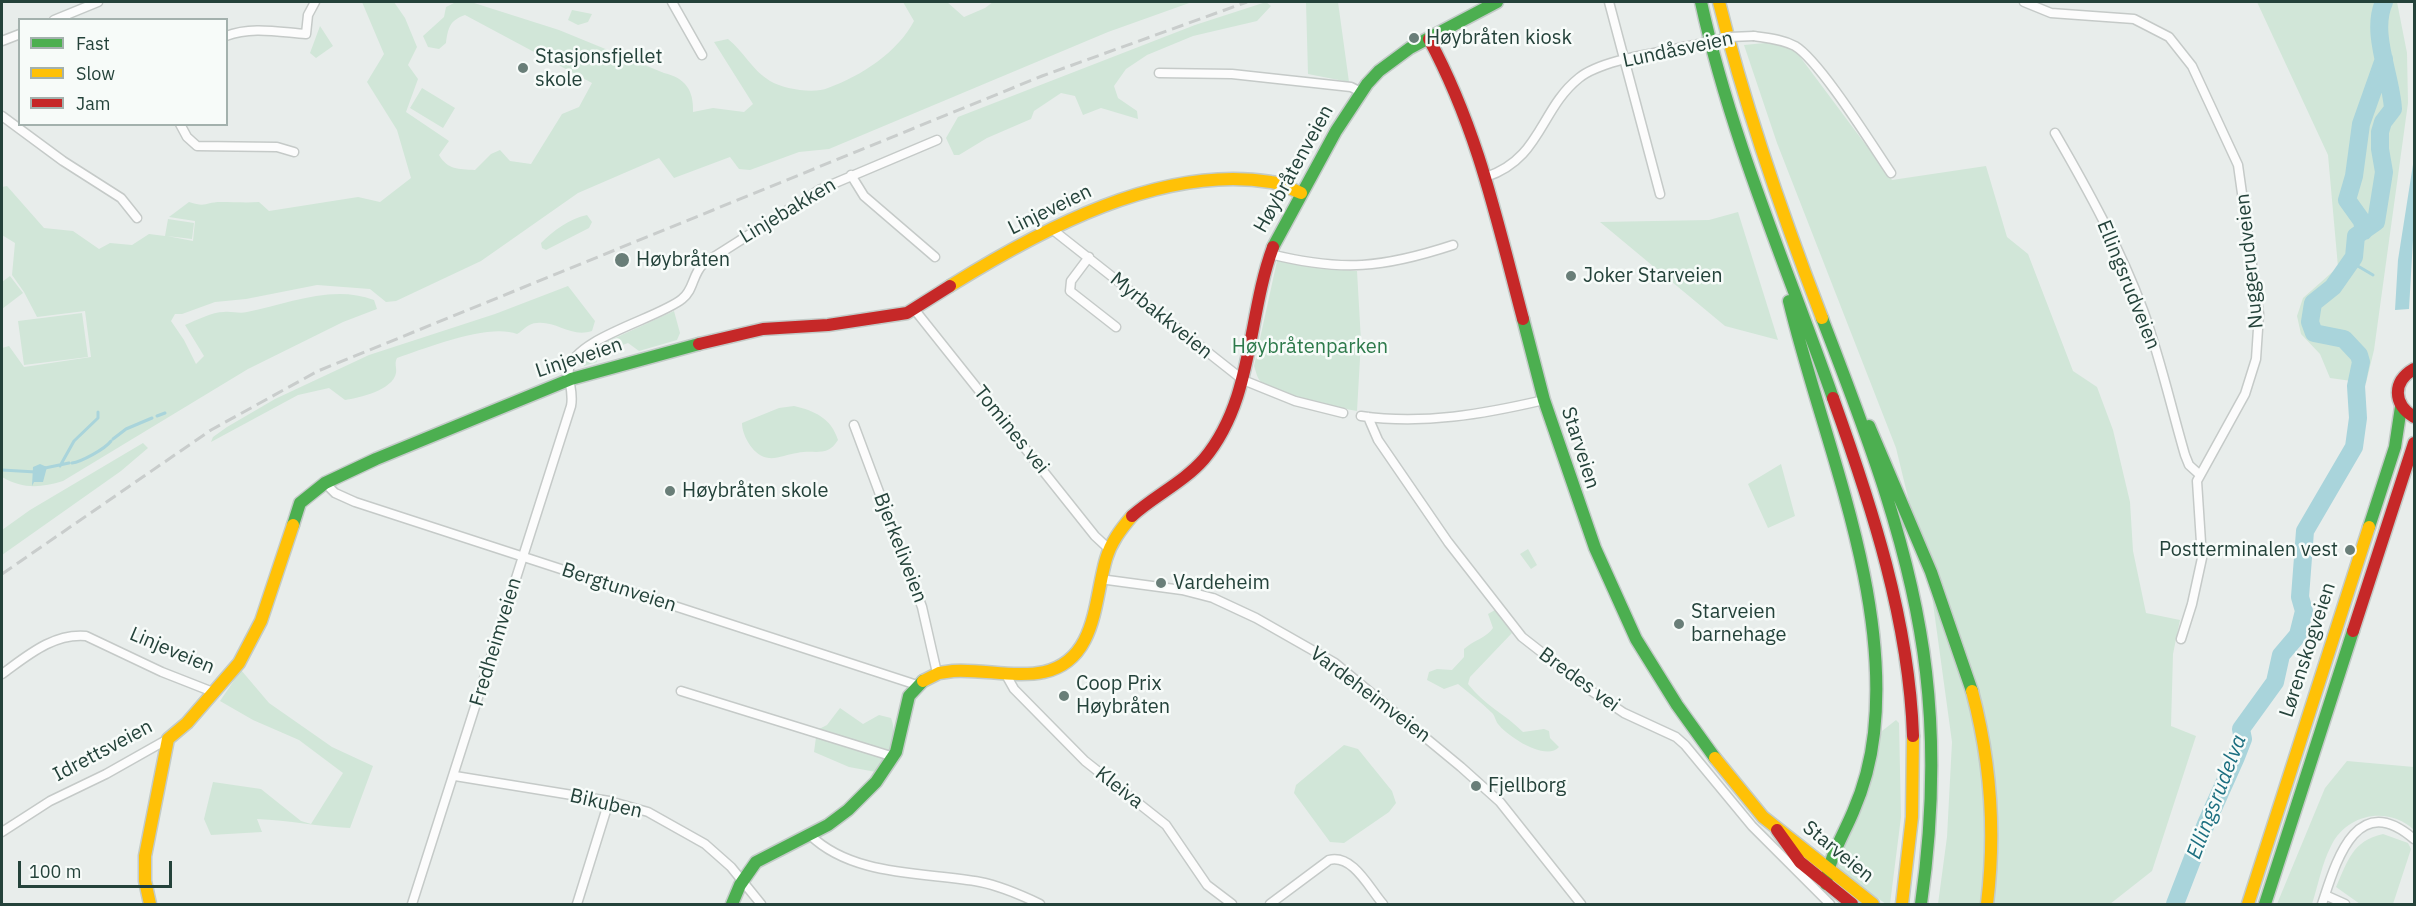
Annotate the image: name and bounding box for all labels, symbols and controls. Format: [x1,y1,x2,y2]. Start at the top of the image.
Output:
legend [18,18,228,126]
place label: Høybråten kiosk [1426,26,1572,50]
street label: Lundåsveien [1621,27,1735,73]
marker: Høybråten kiosk [1407,31,1421,45]
text: Fast [76,32,110,55]
place label: Stasjonsfjellet skole [535,45,662,92]
marker: Stasjonsfjellet skole [516,61,530,75]
text: Slow [76,62,115,85]
text: Jam [76,92,111,115]
street label: Høybråtenveien [1249,101,1339,237]
street label: Linjebakken [736,173,840,249]
street label: Linjeveien [1004,179,1096,241]
street label: Nuggerudveien [2231,192,2269,330]
street label: Ellingsrudveien [2091,217,2165,353]
place label: Høybråten [636,248,730,272]
marker: Høybråten [613,251,631,269]
place label: Joker Starveien [1583,264,1722,288]
street label: Myrbakkveien [1105,267,1217,365]
marker: Joker Starveien [1564,269,1578,283]
street label: Linjeveien [532,333,626,383]
park label: Høybråtenparken [1232,335,1388,359]
street label: Tomines vei [968,381,1054,479]
street label: Starveien [1555,404,1605,492]
place label: Høybråten skole [682,479,828,503]
marker: Høybråten skole [663,484,677,498]
street label: Bjerkeliveien [868,490,932,606]
place label: Postterminalen vest [2159,538,2338,562]
marker: Postterminalen vest [2343,543,2357,557]
street label: Bergtunveien [559,558,679,618]
place label: Vardeheim [1173,571,1270,595]
street label: Fredheimveien [465,575,527,709]
marker: Vardeheim [1154,576,1168,590]
street label: Lørenskogveien [2275,579,2341,721]
place label: Starveien barnehage [1691,600,1786,647]
marker: Starveien barnehage [1672,617,1686,631]
street label: Linjeveien [126,622,218,680]
street label: Vardeheimveien [1305,642,1435,748]
street label: Bredes vei [1534,643,1624,717]
place label: Coop Prix Høybråten [1076,672,1170,719]
marker: Coop Prix Høybråten [1057,689,1071,703]
street label: Idrettsveien [49,715,157,787]
water label: Ellingsrudelva [2182,731,2252,863]
street label: Kleiva [1090,762,1148,814]
place label: Fjellborg [1488,774,1566,798]
marker: Fjellborg [1469,779,1483,793]
street label: Bikuben [567,784,645,824]
street label: Starveien [1797,816,1879,888]
scale bar [21,849,176,887]
text: 100 m [29,860,81,883]

